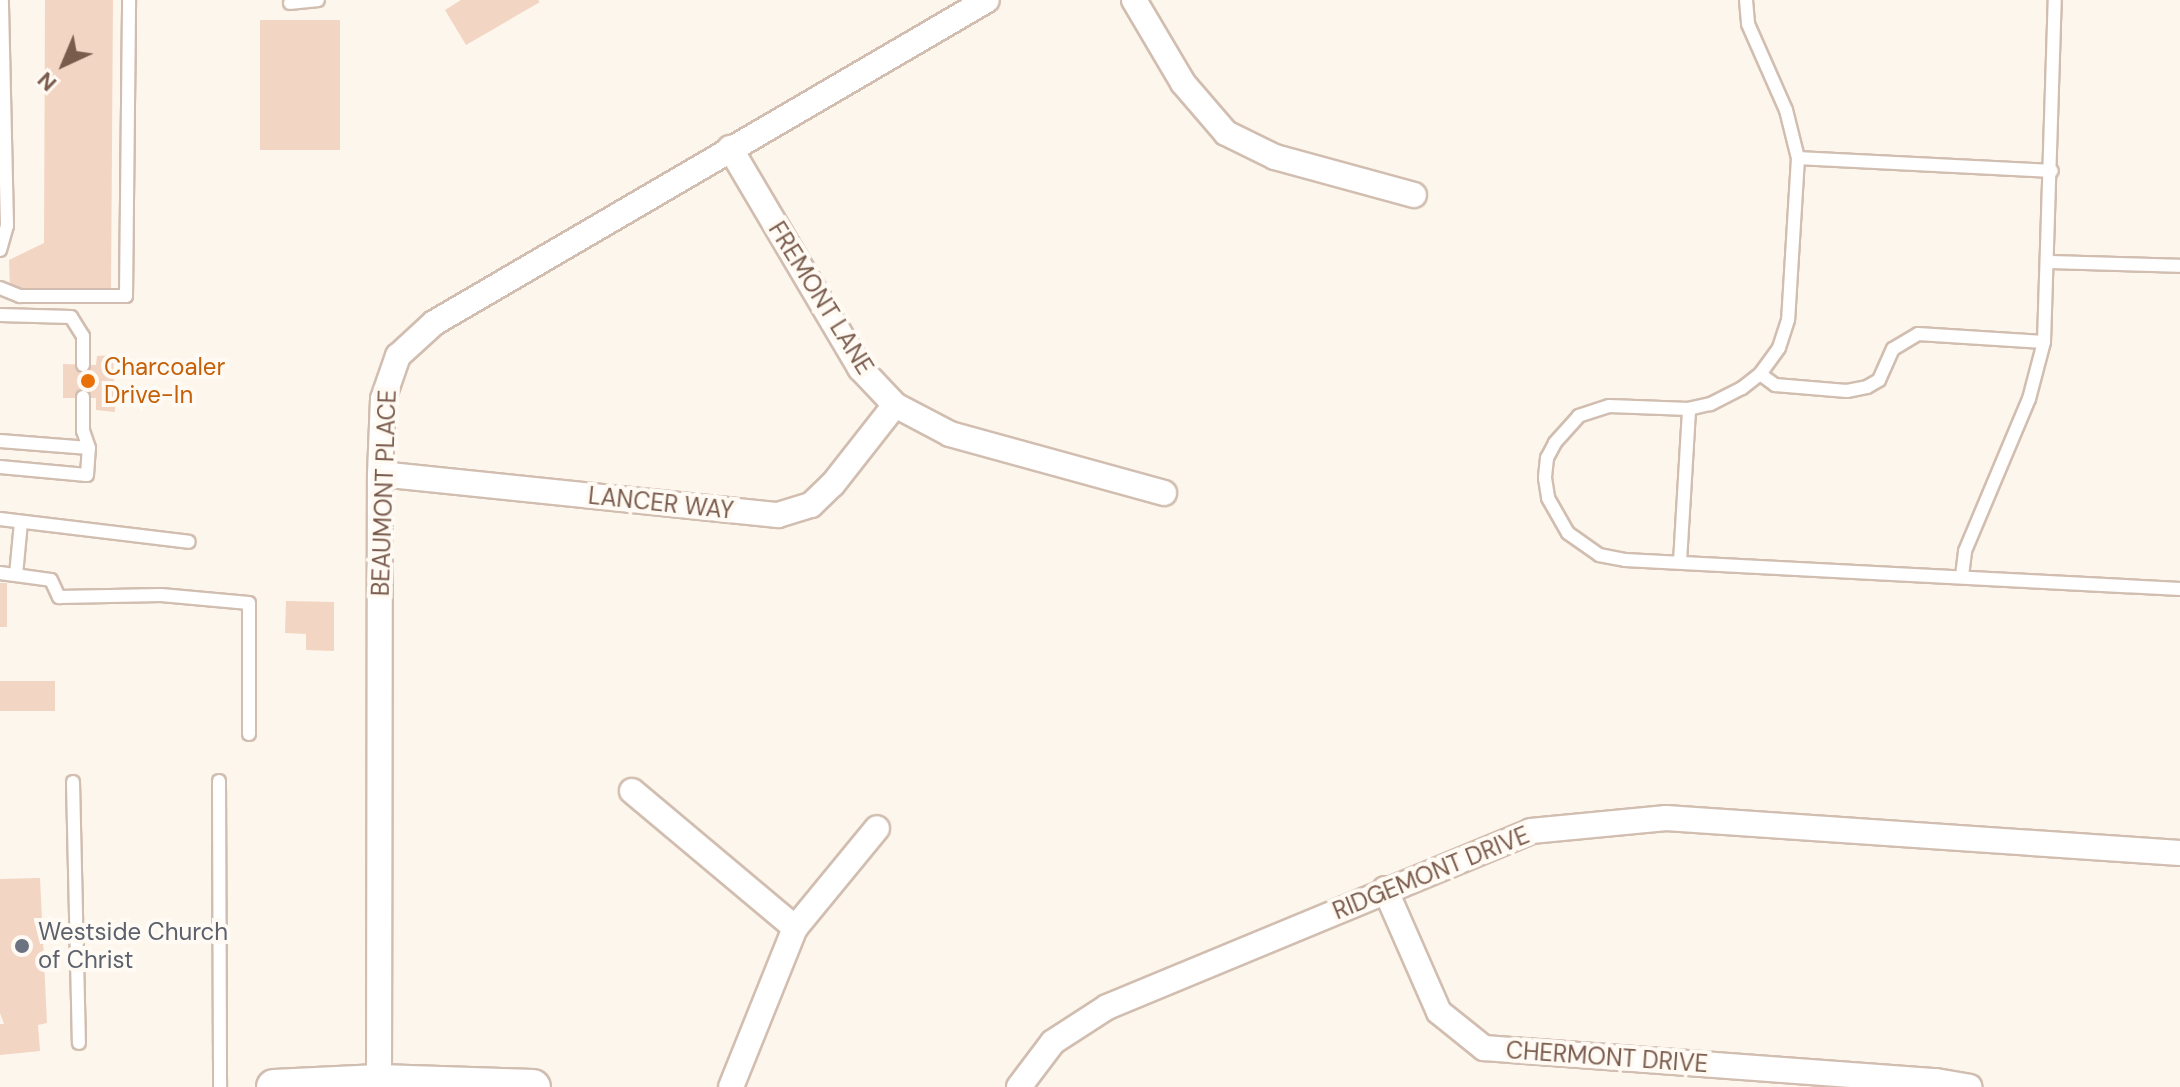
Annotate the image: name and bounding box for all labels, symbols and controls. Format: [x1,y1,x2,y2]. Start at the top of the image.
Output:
north arrow [24,24,104,104]
text: N [31,66,63,98]
street label: FREMONT LANE [763,216,879,380]
place label: Charcoaler Drive-In [104,353,225,409]
marker: Charcoaler Drive-In [79,372,97,390]
street label: BEAUMONT PLACE [366,389,402,597]
street label: LANCER WAY [587,481,735,525]
street label: RIDGEMONT DRIVE [1329,820,1533,926]
place label: Westside Church of Christ [38,918,228,974]
marker: Westside Church of Christ [13,937,31,955]
street label: CHERMONT DRIVE [1505,1036,1709,1078]

